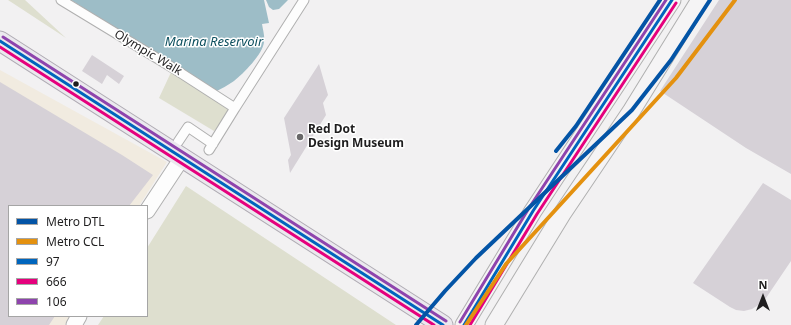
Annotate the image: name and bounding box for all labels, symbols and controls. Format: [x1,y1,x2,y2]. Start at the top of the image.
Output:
street label: Olympic Walk [112,27,184,79]
water label: Marina Reservoir [165,34,263,50]
unlabelled marker [71,79,81,89]
place label: Red Dot Design Museum [308,123,404,151]
marker: Red Dot Design Museum [295,132,305,142]
legend [8,205,148,317]
text: Metro DTL [46,213,104,230]
text: Metro CCL [46,233,104,250]
text: 97 [46,253,60,270]
text: 666 [46,273,67,290]
north arrow [743,277,783,317]
text: N [759,277,767,292]
text: 106 [46,293,67,310]

